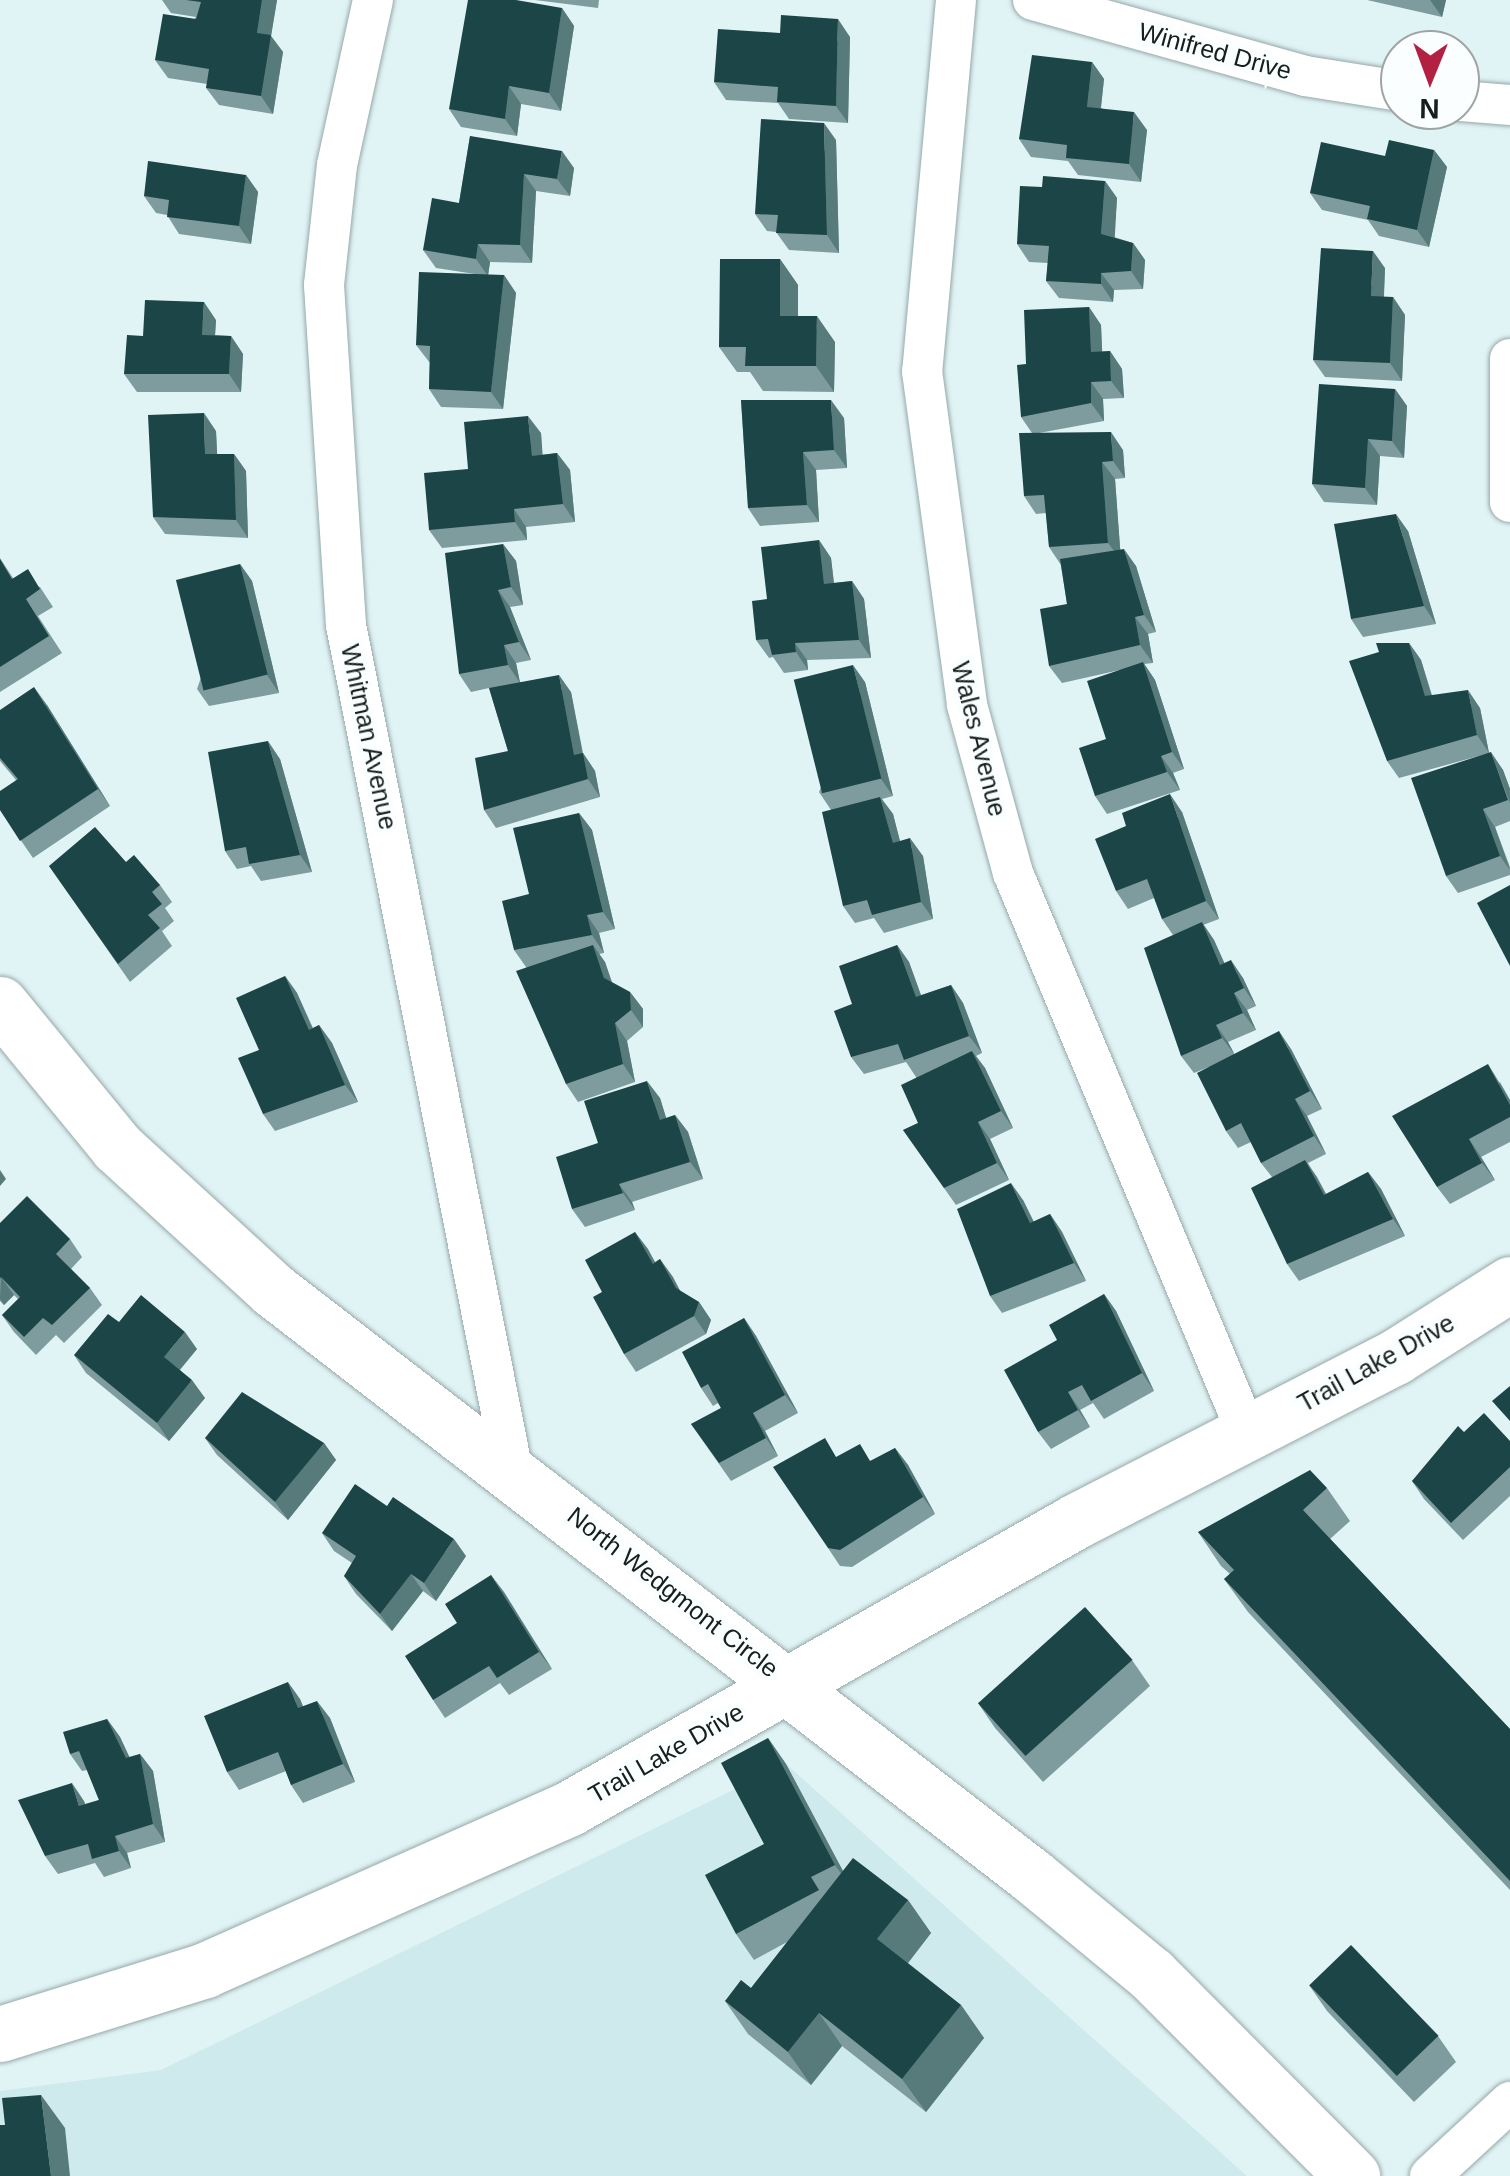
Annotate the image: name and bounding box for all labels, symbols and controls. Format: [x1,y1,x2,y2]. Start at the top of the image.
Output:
street label: Winifred Drive [1135,16,1295,86]
north arrow [1380,30,1480,130]
text: N [1419,93,1440,124]
street label: Whitman Avenue [335,641,403,833]
street label: Wales Avenue [945,658,1013,820]
street label: Trail Lake Drive [1293,1308,1459,1418]
street label: North Wedgmont Circle [562,1500,784,1684]
street label: Trail Lake Drive [583,1696,749,1810]

